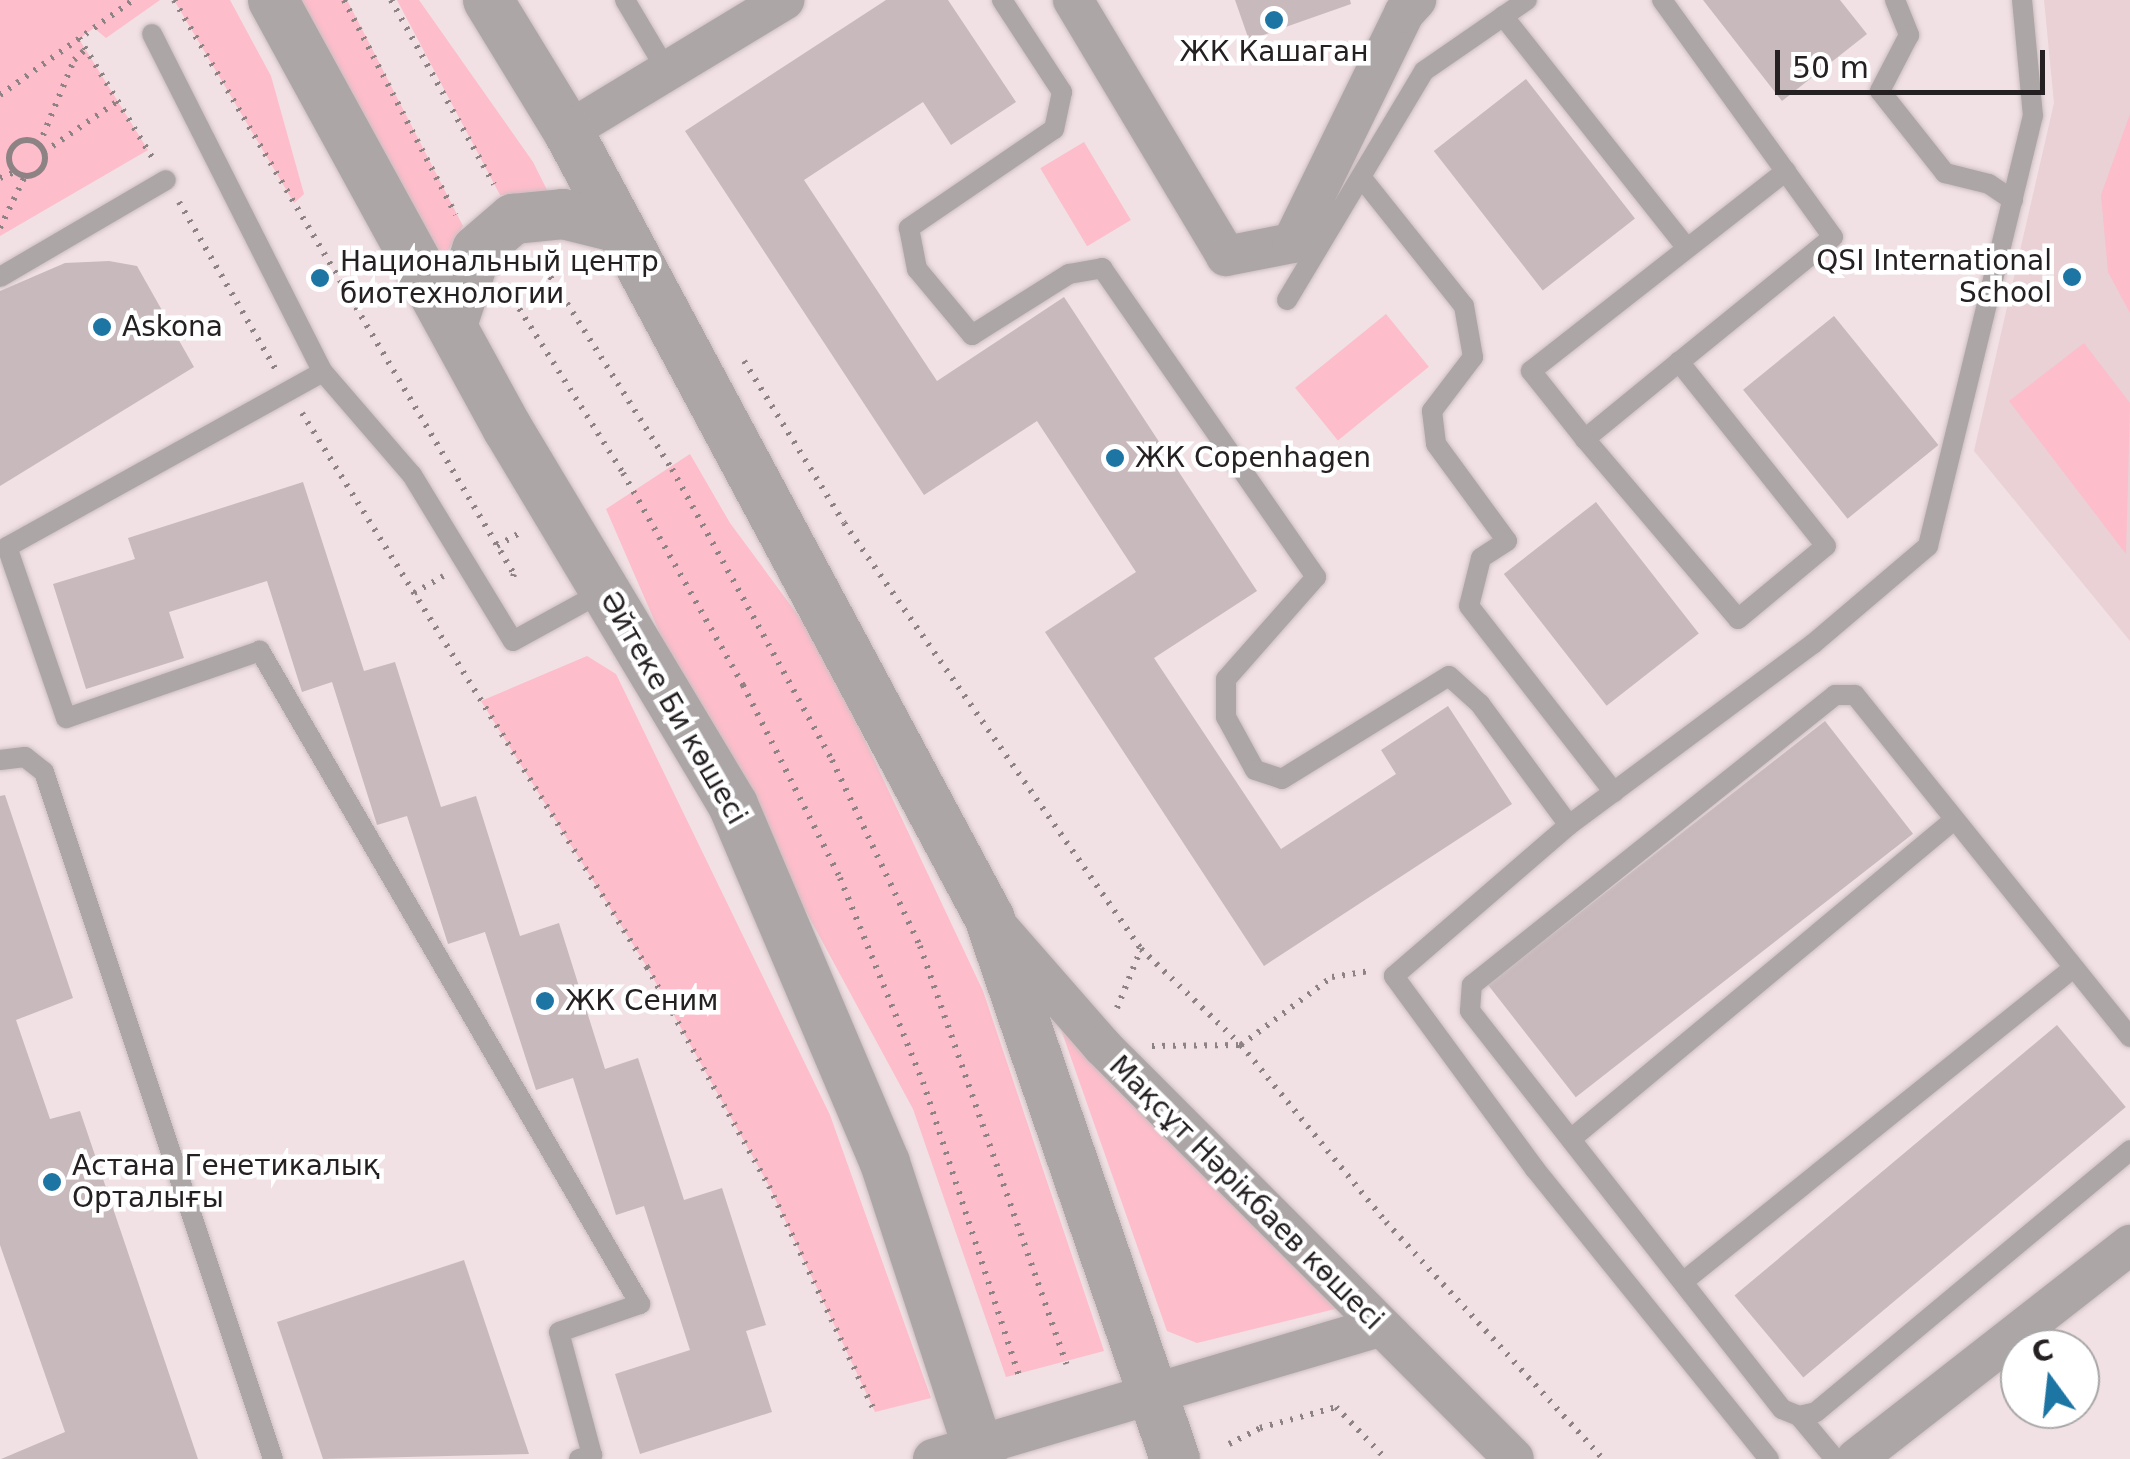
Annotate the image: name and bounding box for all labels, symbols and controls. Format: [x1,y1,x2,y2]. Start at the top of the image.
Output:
marker: ЖК Кашаган [1263,9,1285,31]
scale bar [1780,30,2050,92]
place label: ЖК Кашаган [1180,35,1368,69]
text: 50 m [1792,50,1869,85]
place label: QSI International School [1816,244,2052,310]
place label: Национальный центр биотехнологии [340,245,659,311]
marker: QSI International School [2061,266,2083,288]
marker: Национальный центр биотехнологии [309,267,331,289]
place label: Askona [122,310,223,344]
marker: Askona [91,316,113,338]
place label: ЖК Copenhagen [1135,441,1371,475]
marker: ЖК Copenhagen [1104,447,1126,469]
street label: Әйтеке Би көшесі [593,586,753,830]
place label: ЖК Сеним [565,984,718,1018]
marker: ЖК Сеним [534,990,556,1012]
street label: Мақсұт Нәрікбаев көшесі [1102,1049,1390,1337]
place label: Астана Генетикалық Орталығы [72,1149,380,1215]
marker: Астана Генетикалық Орталығы [41,1171,63,1193]
north arrow [2000,1329,2100,1429]
text: С [2028,1333,2057,1370]

